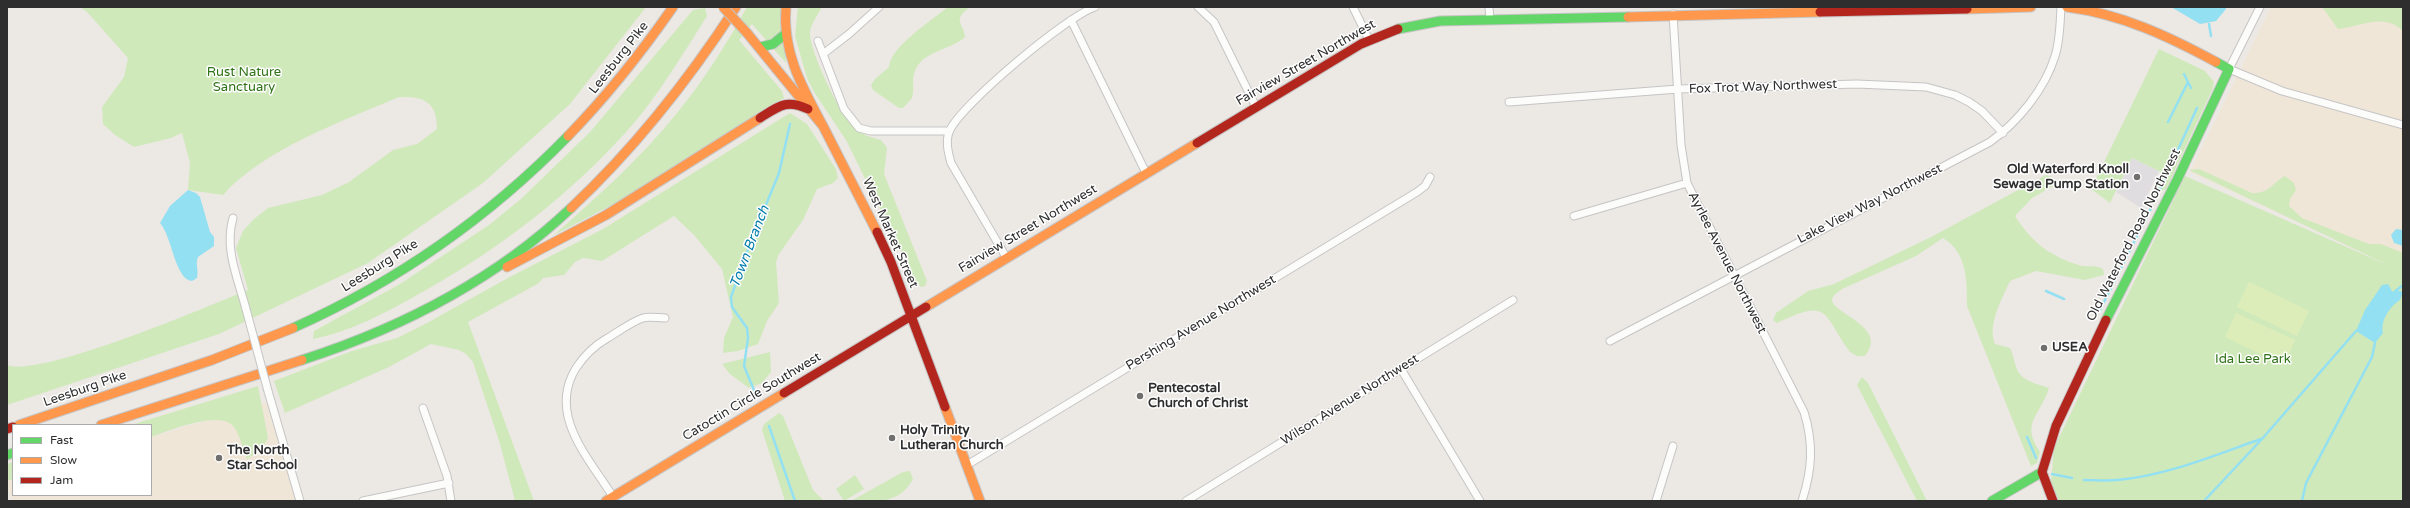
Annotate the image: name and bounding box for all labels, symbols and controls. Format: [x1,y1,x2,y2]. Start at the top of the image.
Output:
street label: Fairview Street Northwest [1233,17,1379,109]
street label: Leesburg Pike [586,19,652,97]
park label: Rust Nature Sanctuary [207,65,281,96]
street label: Fox Trot Way Northwest [1689,77,1837,97]
street label: Old Waterford Road Northwest [2084,146,2184,324]
street label: Lake View Way Northwest [1795,161,1945,247]
place label: Old Waterford Knoll Sewage Pump Station [1993,162,2129,193]
marker: Old Waterford Knoll Sewage Pump Station [2132,172,2142,182]
street label: West Market Street [859,175,921,291]
street label: Fairview Street Northwest [956,181,1100,277]
street label: Ayrlee Avenue Northwest [1684,189,1770,337]
water label: Town Branch [727,204,773,290]
street label: Leesburg Pike [339,236,421,296]
street label: Pershing Avenue Northwest [1123,272,1279,374]
place label: USEA [2052,340,2088,356]
marker: USEA [2039,343,2049,353]
street label: Catoctin Circle Southwest [680,349,824,445]
street label: Wilson Avenue Northwest [1278,351,1422,449]
park label: Ida Lee Park [2215,352,2291,368]
street label: Leesburg Pike [41,367,129,411]
place label: Pentecostal Church of Christ [1148,381,1248,412]
marker: Pentecostal Church of Christ [1135,391,1145,401]
place label: Holy Trinity Lutheran Church [900,423,1004,454]
legend [12,424,152,496]
text: Fast [50,433,73,447]
marker: Holy Trinity Lutheran Church [887,433,897,443]
place label: The North Star School [227,443,297,474]
text: Slow [50,453,77,467]
marker: The North Star School [214,453,224,463]
text: Jam [50,473,73,487]

